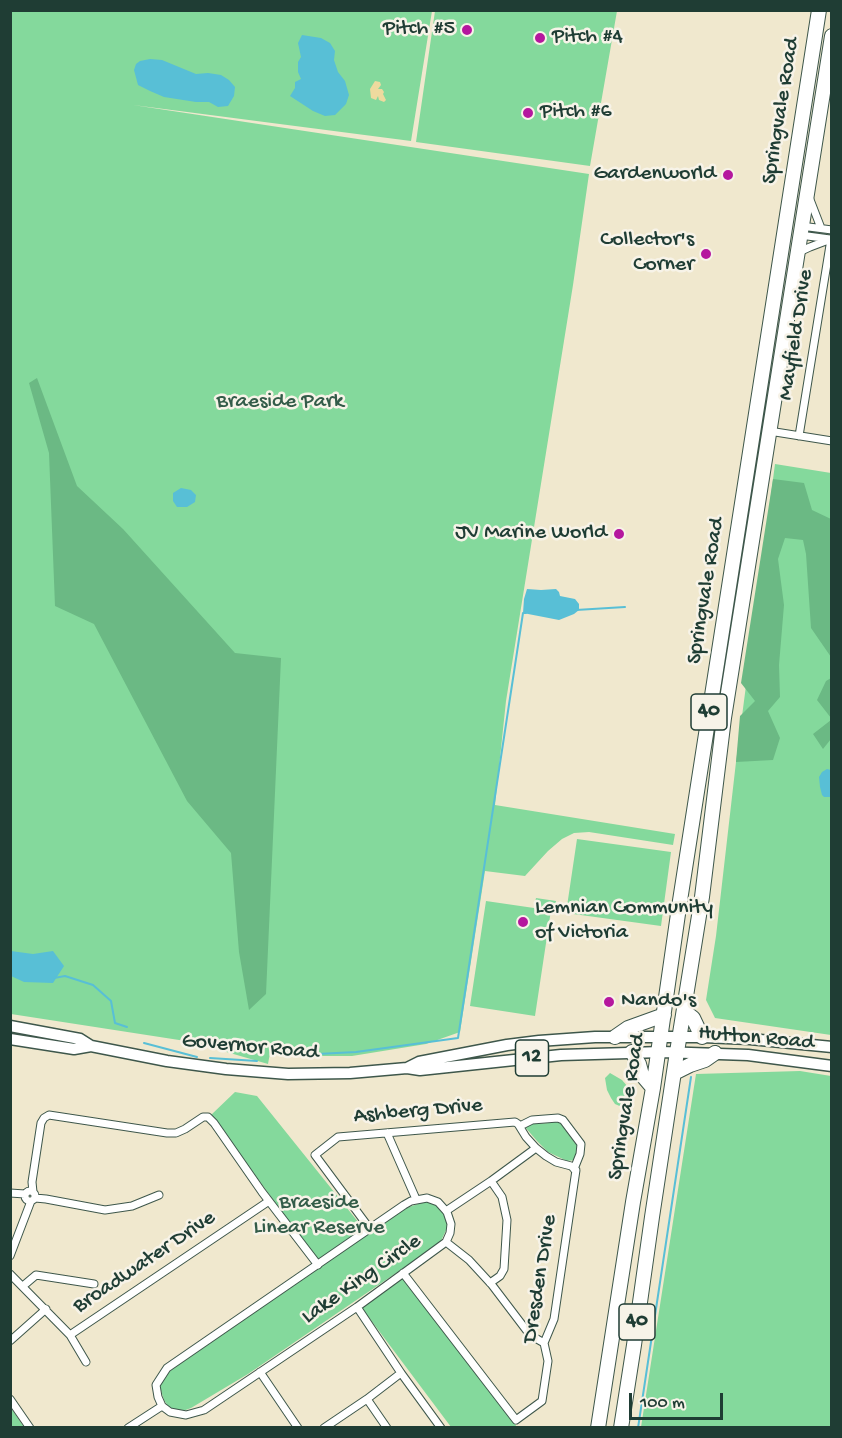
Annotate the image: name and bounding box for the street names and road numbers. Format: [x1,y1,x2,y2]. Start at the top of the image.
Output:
street label: Springvale Road [757,36,807,186]
street label: Mayfield Drive [774,268,820,402]
street label: Springvale Road [682,516,732,666]
road number: 40 [691,694,727,730]
street label: Hutton Road [697,1021,815,1057]
street label: Governor Road [181,1029,319,1067]
street label: Springvale Road [603,1032,653,1182]
road number: 12 [516,1040,548,1076]
street label: Ashberg Drive [352,1093,484,1131]
street label: Broadwater Drive [69,1206,221,1320]
street label: Dresden Drive [518,1213,564,1345]
street label: Lake King Circle [297,1229,427,1331]
road number: 40 [619,1304,655,1340]

